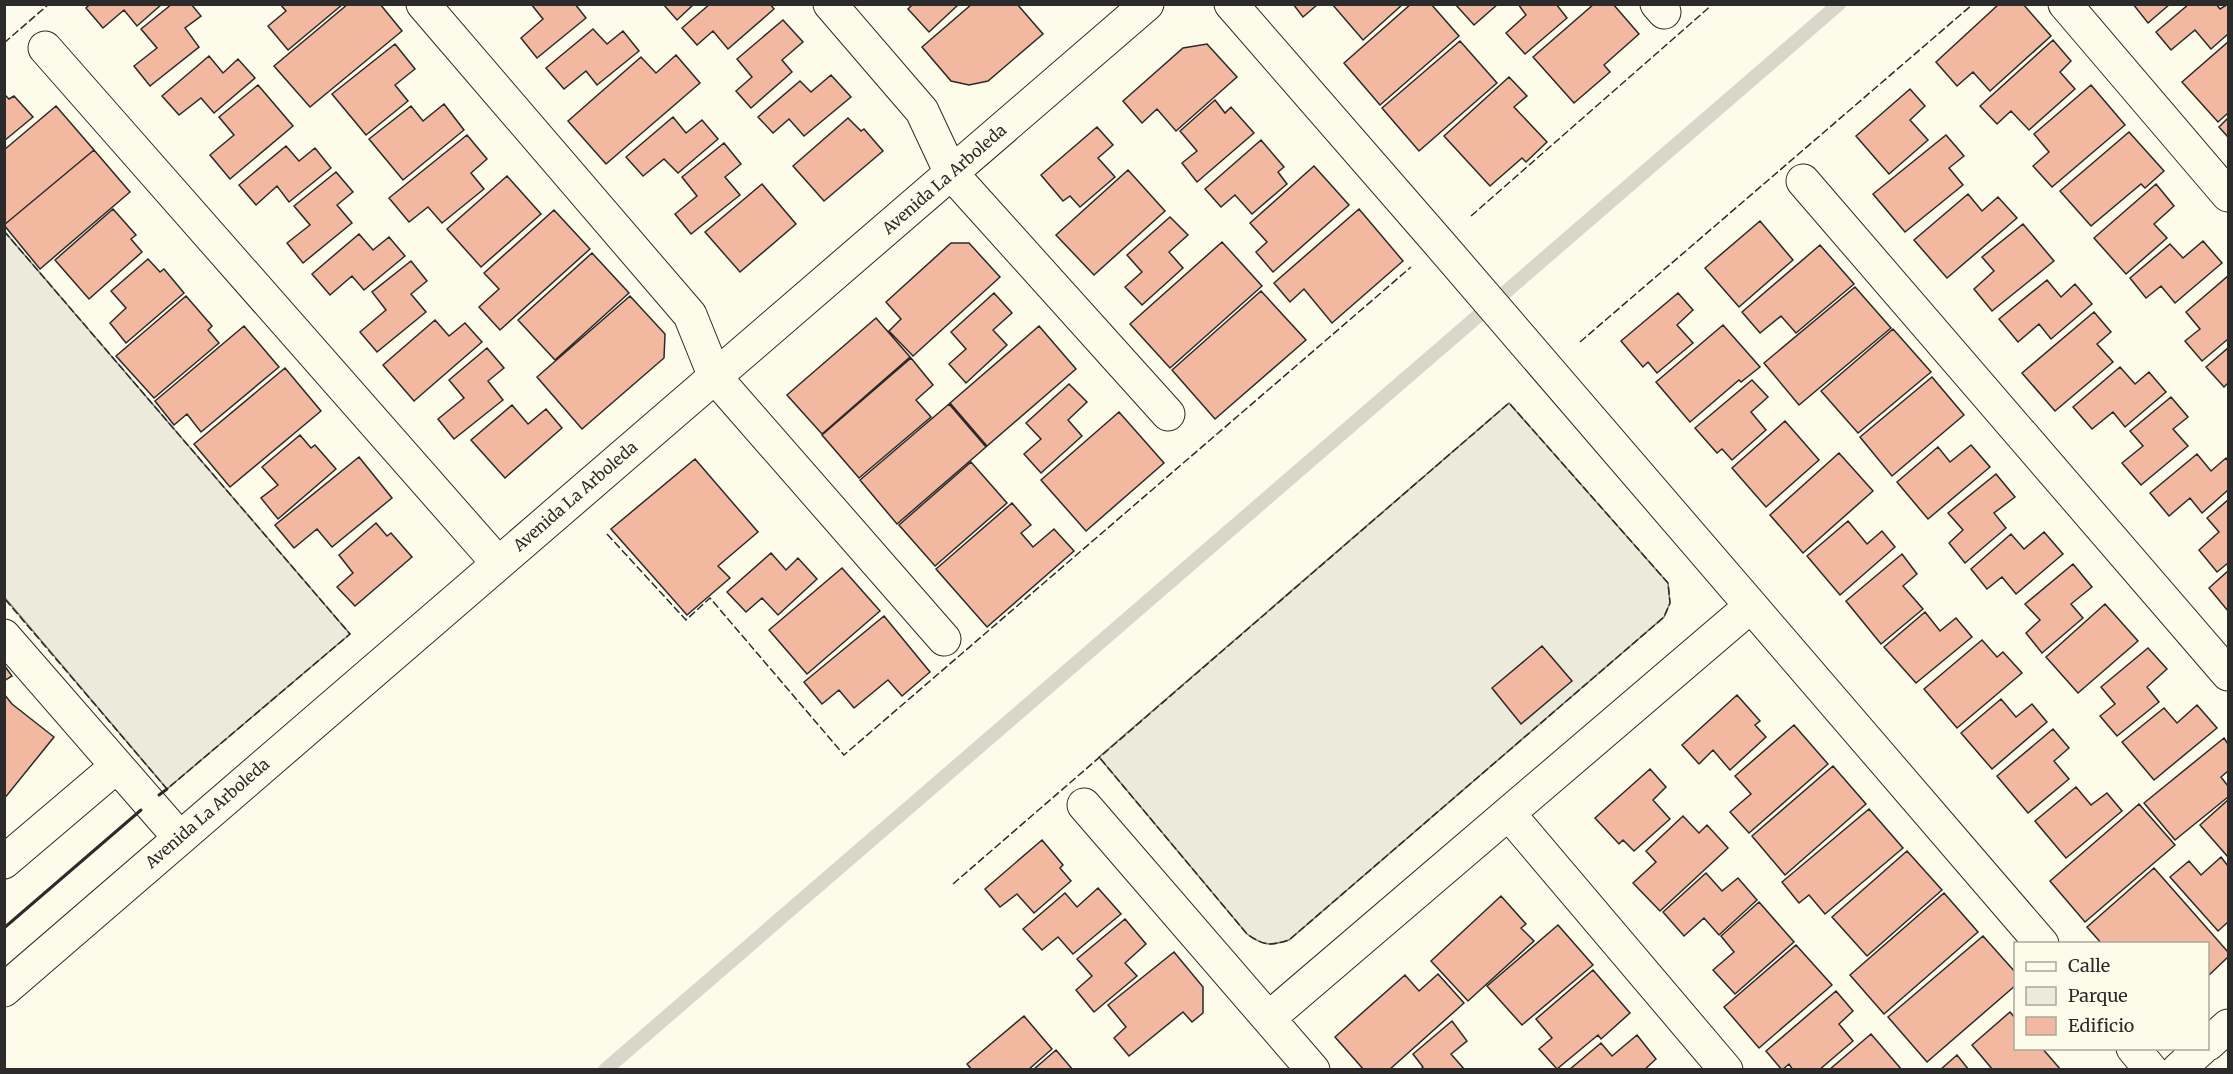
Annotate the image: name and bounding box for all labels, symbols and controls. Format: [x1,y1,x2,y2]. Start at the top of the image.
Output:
street label: Avenida La Arboleda [877,119,1010,239]
street label: Avenida La Arboleda [508,436,641,556]
street label: Avenida La Arboleda [140,753,273,873]
legend [2014,942,2209,1050]
text: Calle [2068,954,2110,977]
text: Parque [2068,984,2128,1007]
text: Edificio [2068,1014,2134,1037]

